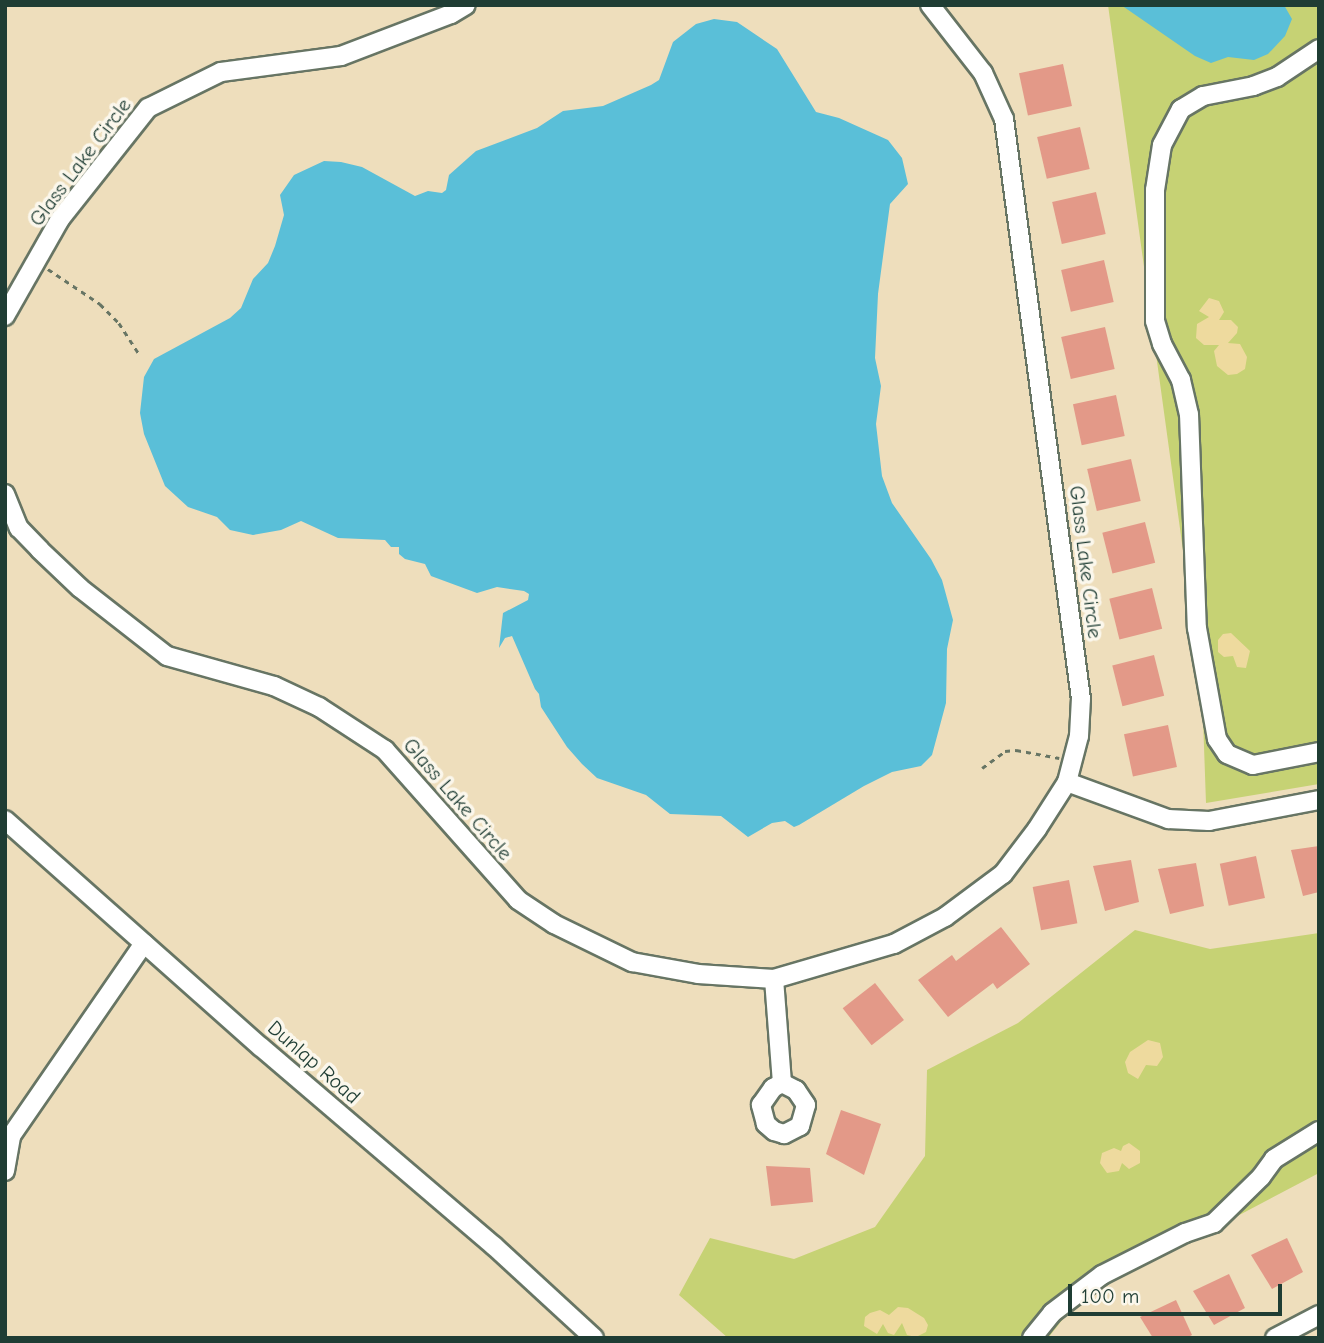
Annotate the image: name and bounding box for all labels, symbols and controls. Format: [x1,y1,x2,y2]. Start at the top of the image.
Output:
street label: Glass Lake Circle [24,93,136,231]
street label: Glass Lake Circle [1064,484,1108,640]
street label: Glass Lake Circle [398,733,518,865]
street label: Dunlap Road [263,1015,365,1109]
scale bar [1072,1270,1286,1314]
text: 100 m [1081,1284,1139,1308]

